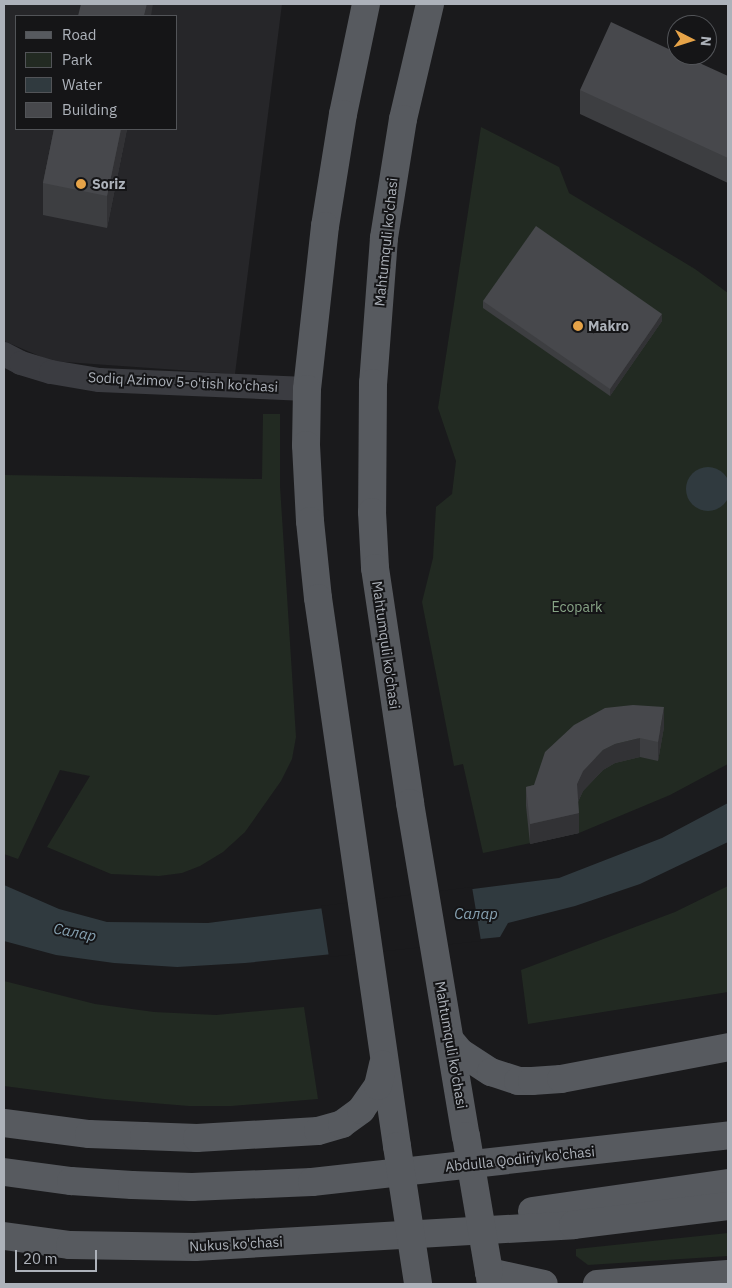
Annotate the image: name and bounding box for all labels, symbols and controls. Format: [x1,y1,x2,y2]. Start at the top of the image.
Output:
legend [15,15,178,130]
north arrow [667,15,717,65]
text: Road [62,25,97,44]
text: N [697,35,715,47]
text: Park [62,50,92,69]
text: Water [62,75,102,94]
text: Building [62,100,117,119]
place label: Soriz [92,176,126,192]
marker: Soriz [74,177,88,191]
street label: Mahtumquli ko'chasi [371,177,401,307]
place label: Makro [588,318,629,334]
marker: Makro [572,320,584,332]
street label: Sodiq Azimov 5-o'tish ko'chasi [87,369,279,395]
street label: Mahtumquli ko'chasi [369,580,403,710]
park label: Ecopark [552,599,602,615]
water label: Салар [454,905,498,923]
water label: Салар [52,919,98,945]
street label: Mahtumquli ko'chasi [432,980,470,1110]
street label: Abdulla Qodiriy ko'chasi [444,1143,596,1175]
street label: Nukus ko'chasi [189,1233,283,1255]
scale bar [18,1240,100,1272]
text: 20 m [23,1249,58,1268]

